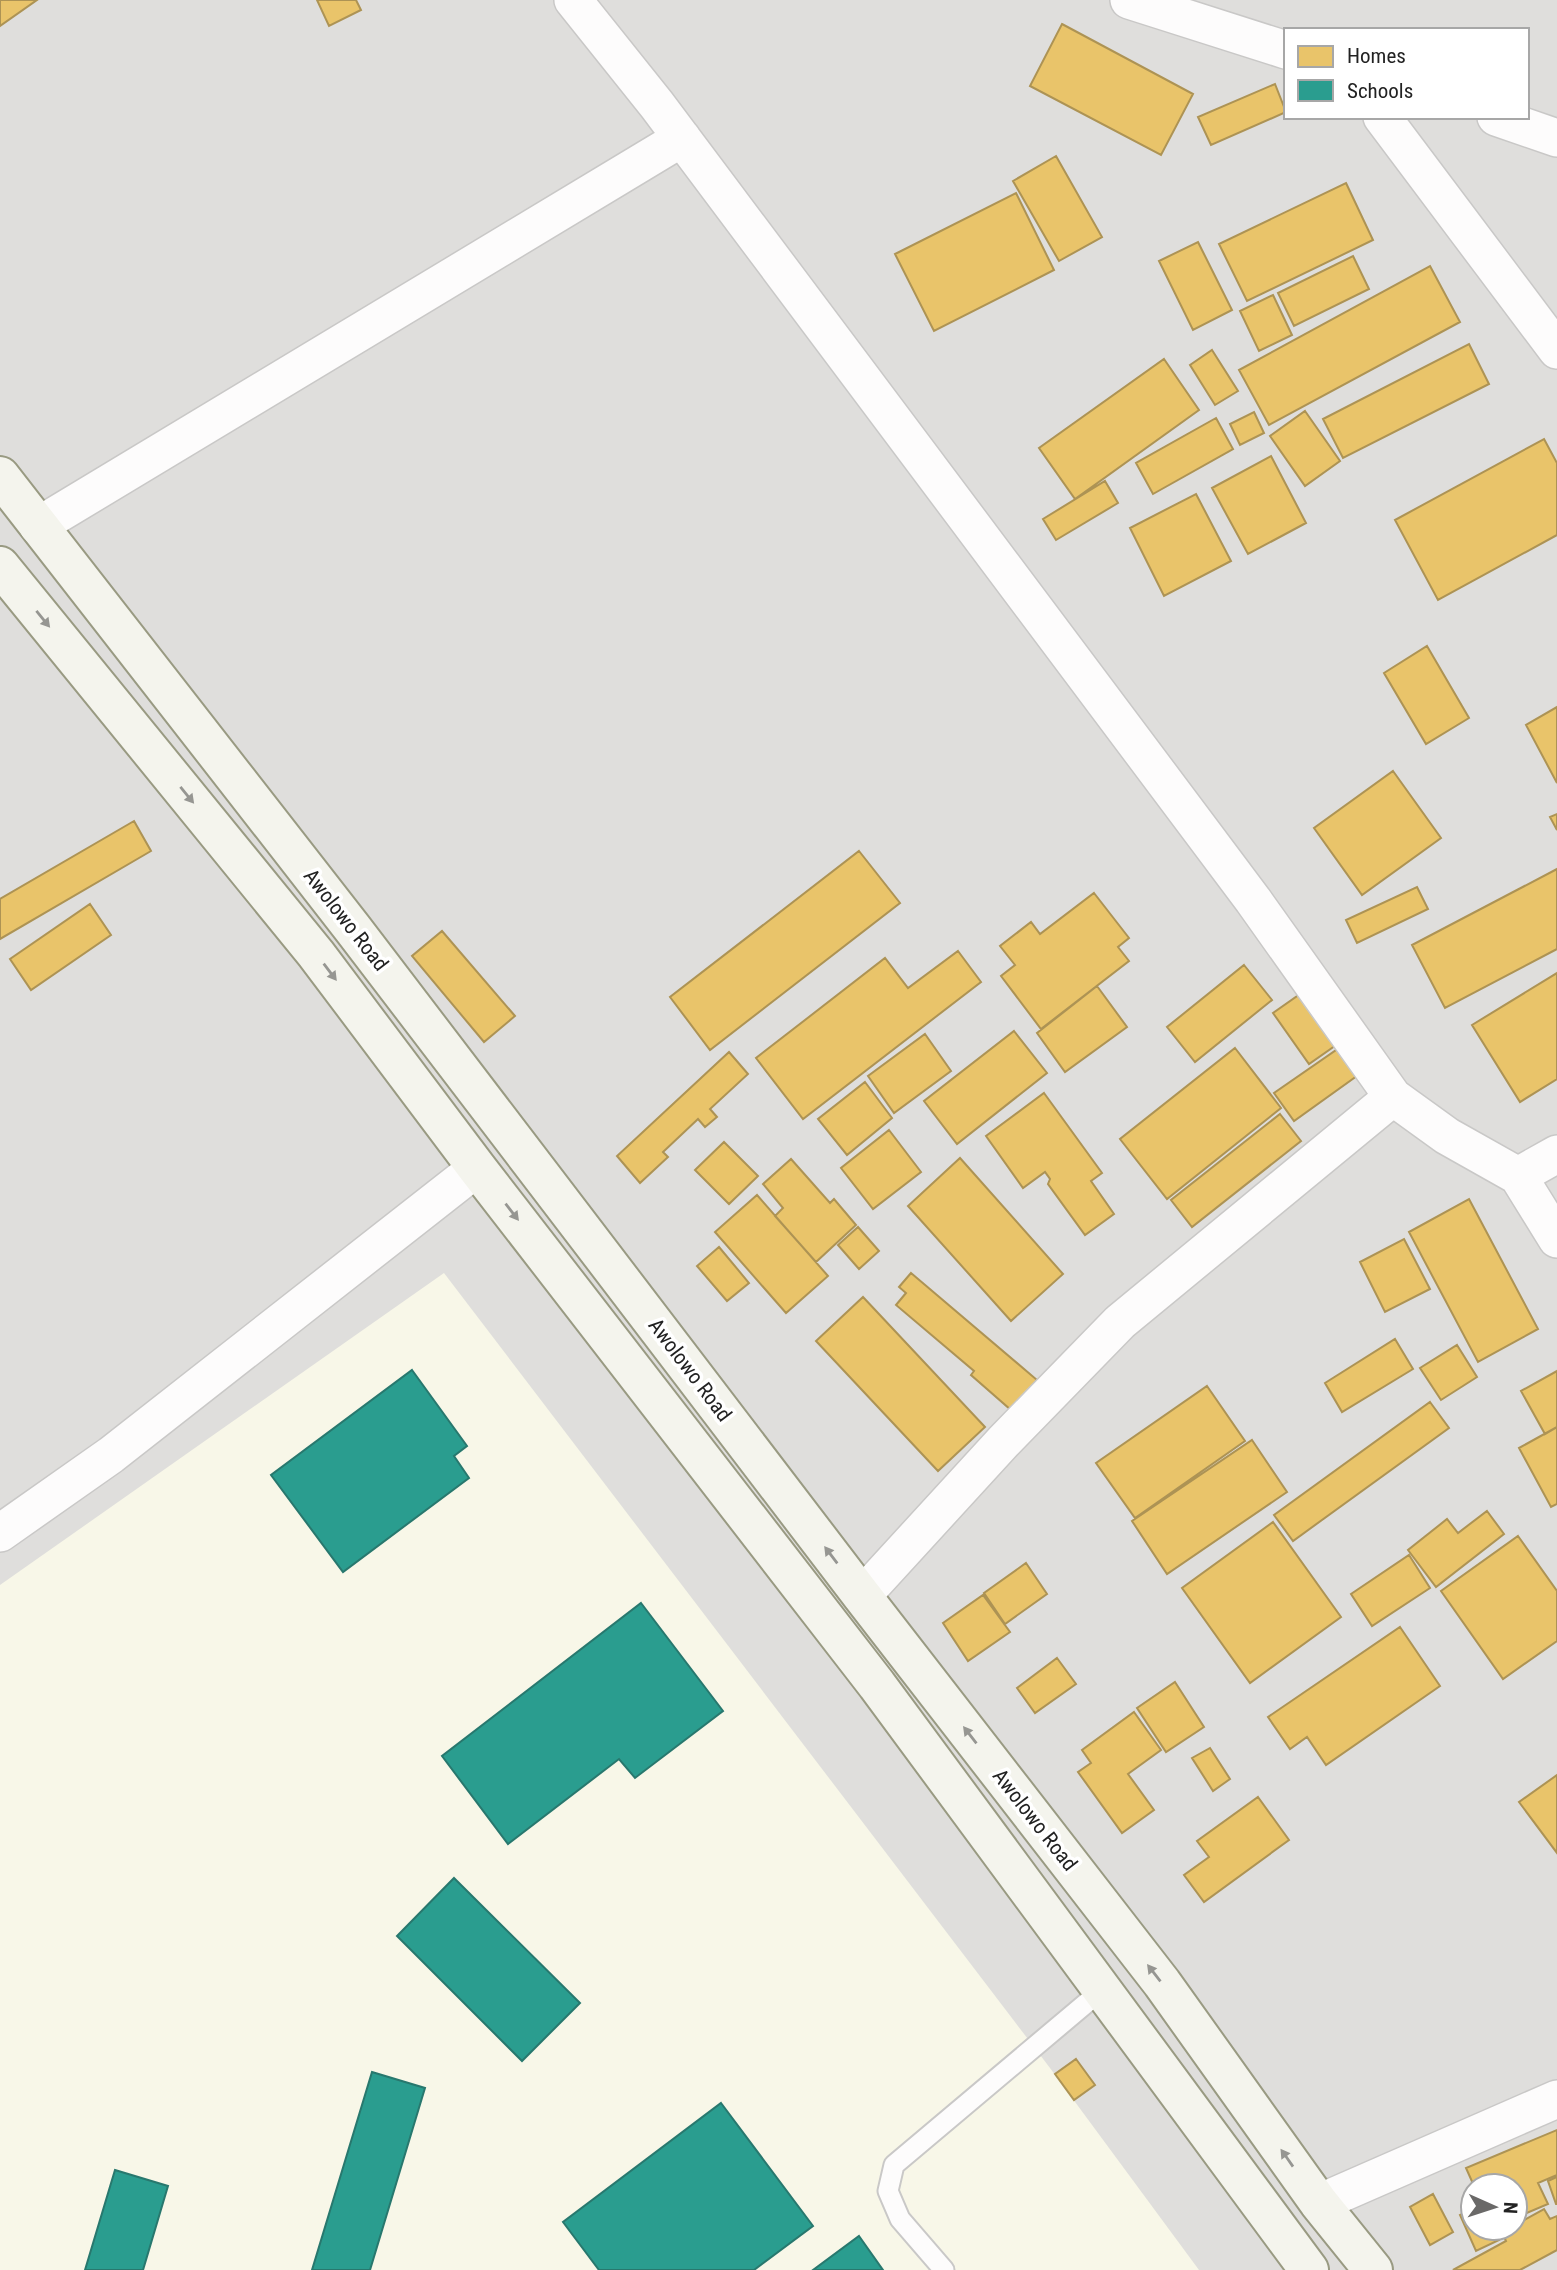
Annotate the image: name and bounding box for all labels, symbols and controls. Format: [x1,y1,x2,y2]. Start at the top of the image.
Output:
legend [1284,28,1529,119]
text: Homes [1347,44,1406,68]
text: Schools [1347,79,1413,103]
one-way arrow [35,611,50,628]
one-way arrow [179,787,194,804]
street label: Awolowo Road [299,864,393,976]
one-way arrow [322,963,337,981]
one-way arrow [504,1203,518,1221]
street label: Awolowo Road [644,1314,736,1426]
one-way arrow [824,1546,838,1564]
one-way arrow [963,1726,977,1744]
street label: Awolowo Road [988,1764,1082,1876]
one-way arrow [1147,1964,1161,1982]
one-way arrow [1280,2149,1294,2167]
north arrow [1459,2172,1529,2242]
text: N [1499,2201,1522,2214]

